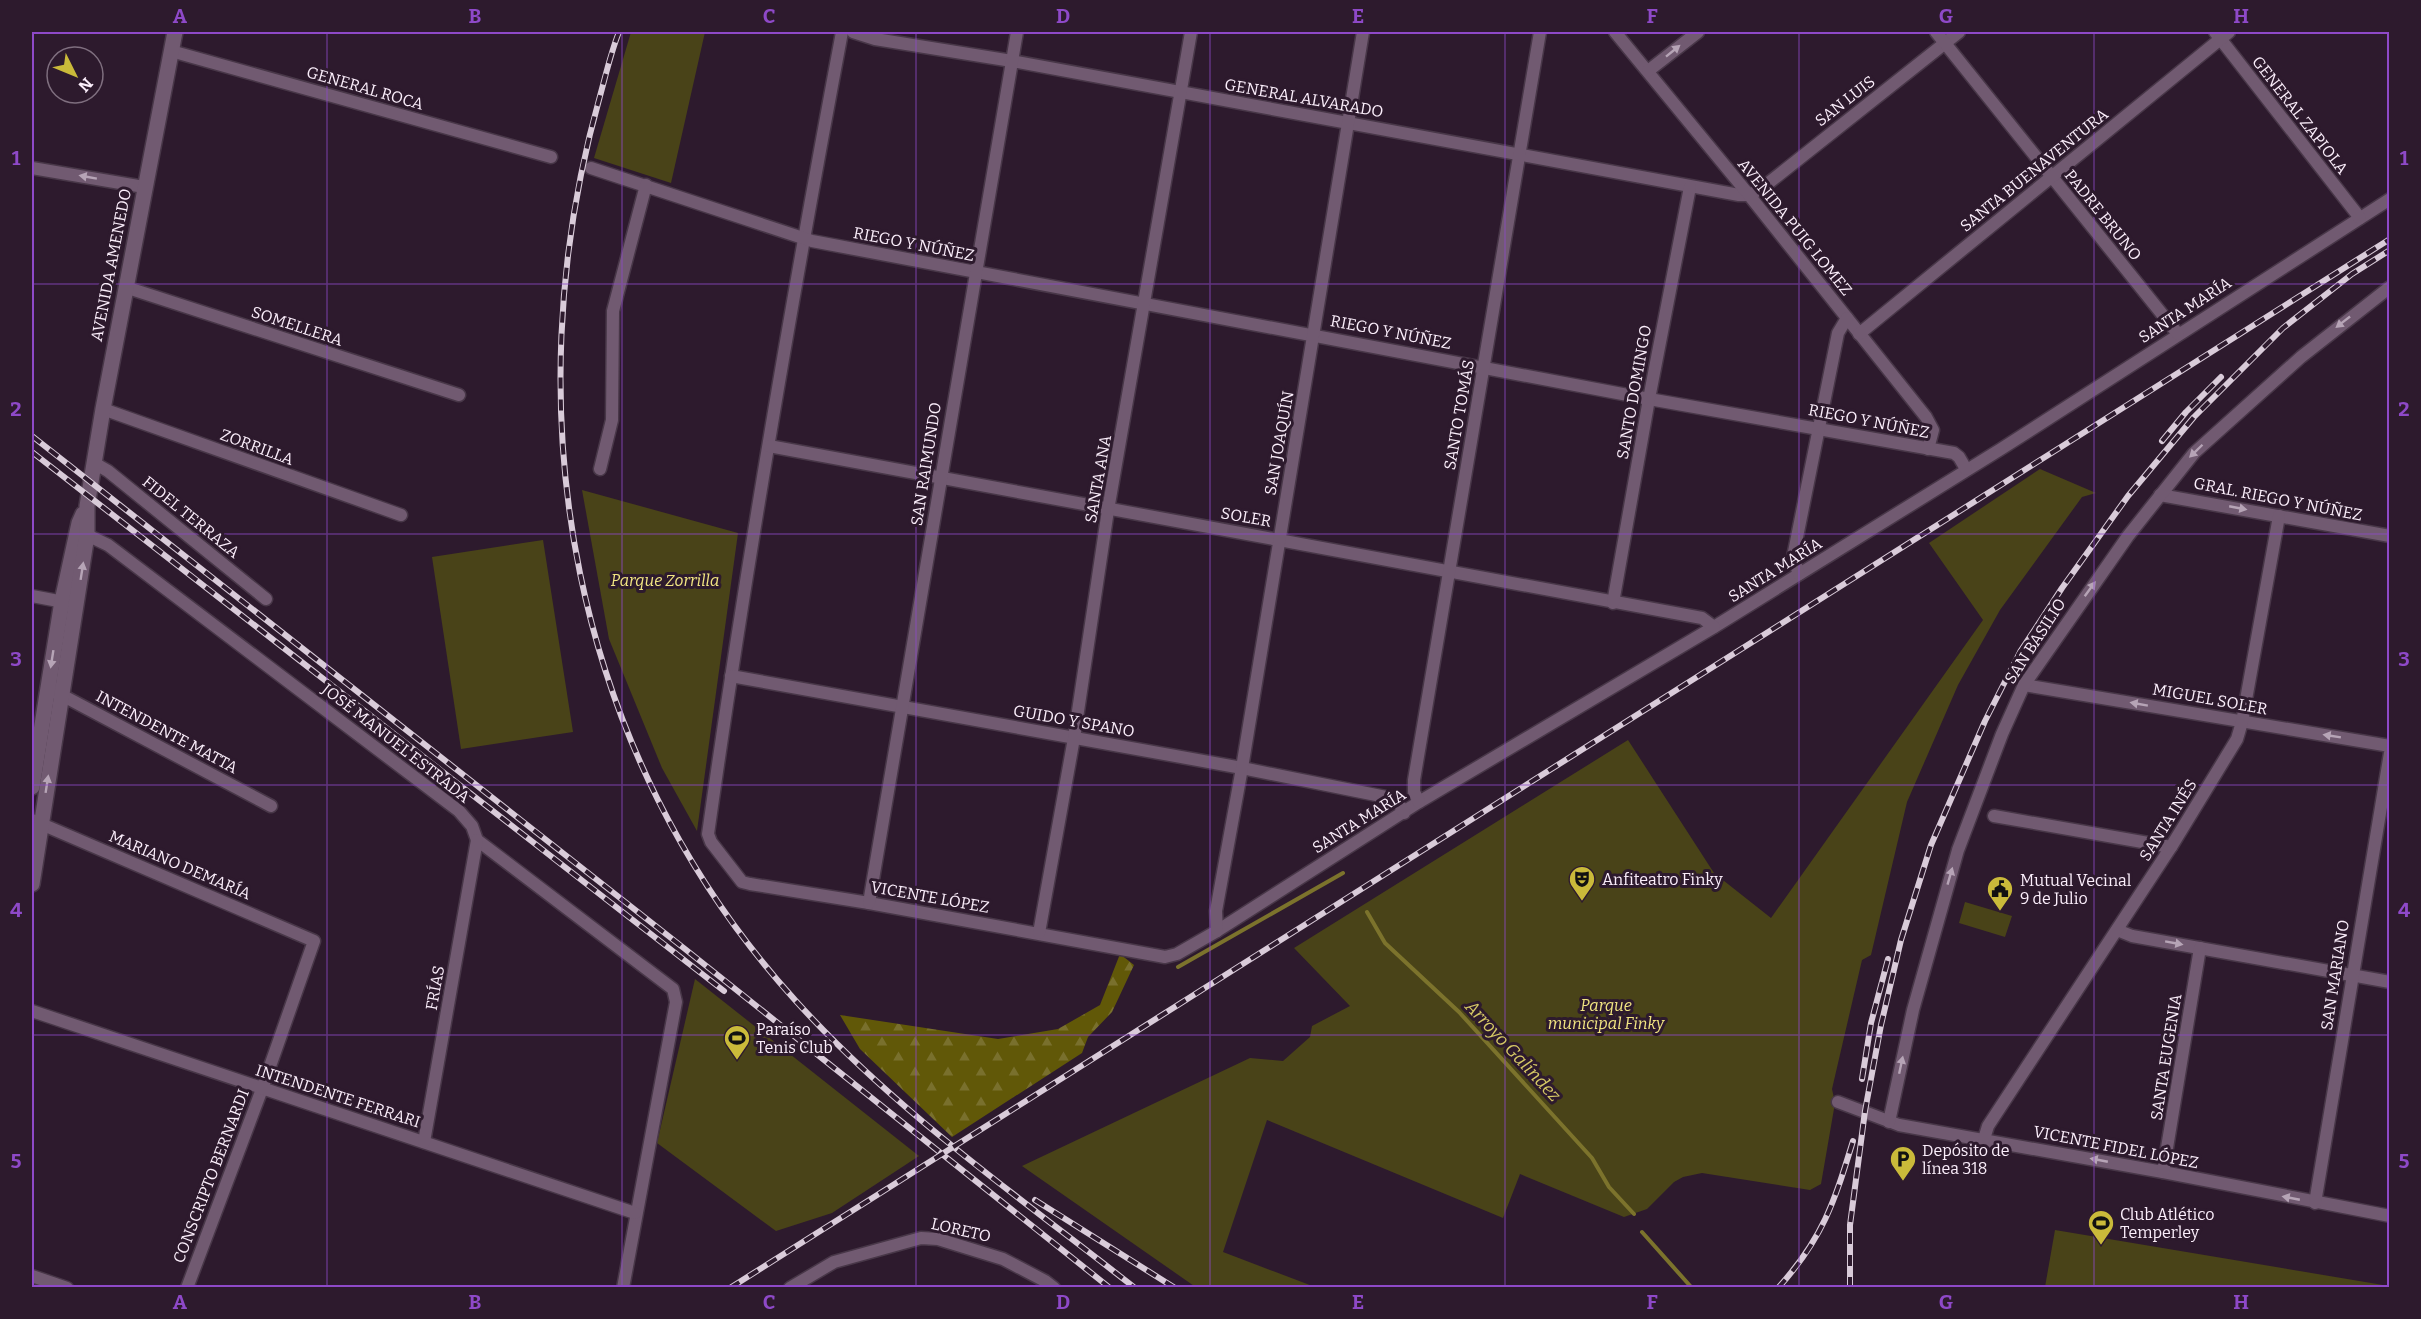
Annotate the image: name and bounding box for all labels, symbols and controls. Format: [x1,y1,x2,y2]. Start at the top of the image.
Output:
text: A [173,4,188,28]
text: B [469,4,482,28]
text: C [763,4,775,28]
text: D [1056,4,1070,28]
text: E [1352,4,1364,28]
text: F [1646,4,1658,28]
text: G [1939,4,1953,28]
text: H [2233,4,2249,28]
north arrow [45,45,105,105]
one-way arrow [1665,45,1681,58]
street label: GENERAL ZAPIOLA [2248,52,2352,178]
street label: GENERAL ROCA [304,62,426,114]
street label: SAN LUIS [1811,72,1879,130]
text: N [74,74,97,96]
street label: GENERAL ALVARADO [1223,75,1385,121]
street label: SANTA BUENAVENTURA [1956,104,2112,235]
text: 1 [12,146,21,170]
text: 1 [2400,146,2409,170]
street label: AVENIDA PUIG LOMEZ [1734,155,1856,299]
street label: PADRE BRUNO [2061,166,2145,264]
one-way arrow [78,173,97,182]
street label: AVENIDA AMENEDO [87,187,135,343]
street label: RIEGO Y NÚÑEZ [852,222,976,265]
street label: SANTA MARÍA [2135,272,2235,347]
street label: SOMELLERA [249,302,346,350]
street label: RIEGO Y NÚÑEZ [1329,310,1453,353]
one-way arrow [2335,316,2351,329]
street label: SANTO DOMINGO [1613,323,1655,461]
street label: SANTO TOMÁS [1439,358,1478,471]
street label: SAN JOAQUÍN [1259,389,1298,497]
text: 2 [10,397,22,421]
text: 2 [2398,397,2410,421]
street label: RIEGO Y NÚÑEZ [1807,399,1931,442]
street label: SAN RAIMUNDO [907,401,945,527]
street label: ZORRILLA [218,425,297,469]
street label: SANTA ANA [1081,433,1115,525]
one-way arrow [2190,443,2204,457]
street label: FIDEL TERRAZA [139,472,244,562]
street label: GRAL. RIEGO Y NÚÑEZ [2192,472,2364,525]
street label: SOLER [1219,503,1273,531]
one-way arrow [2229,504,2248,513]
street label: SANTA MARÍA [1724,533,1826,606]
one-way arrow [77,562,86,581]
park label: Parque Zorrilla [611,571,719,590]
one-way arrow [2083,582,2095,597]
street label: SAN BASILIO [2000,595,2070,687]
text: 3 [10,647,22,671]
text: 3 [2398,647,2410,671]
one-way arrow [48,650,57,669]
street label: JOSÉ MANUEL ESTRADA [318,678,475,807]
street label: MIGUEL SOLER [2151,680,2269,719]
street label: INTENDENTE MATTA [93,687,242,778]
one-way arrow [2130,700,2149,709]
street label: GUIDO Y SPANO [1012,701,1136,741]
one-way arrow [2322,732,2341,741]
one-way arrow [43,775,52,794]
street label: SANTA INÉS [2135,775,2201,864]
street label: SANTA MARÍA [1308,784,1410,857]
street label: MARIANO DEMARÍA [106,826,255,904]
theatre icon: Anfiteatro Finky [1567,864,1597,902]
one-way arrow [1946,867,1955,885]
place label: Anfiteatro Finky [1602,870,1723,889]
place label: Mutual Vecinal 9 de Julio [2020,871,2132,908]
public building icon: Mutual Vecinal 9 de Julio [1985,874,2015,912]
street label: VICENTE LÓPEZ [869,876,991,917]
text: 4 [10,898,22,922]
text: 4 [2398,898,2410,922]
street label: SAN MARIANO [2317,918,2353,1032]
one-way arrow [2164,939,2183,948]
street label: FRÍAS [421,964,448,1012]
street label: SANTA EUGENIA [2147,992,2185,1122]
water label: Arroyo Galíndez [1460,995,1566,1107]
park label: Parque municipal Finky [1548,996,1665,1033]
place label: Paraíso Tenis Club [756,1020,833,1057]
sports icon: Paraíso Tenis Club [722,1023,752,1061]
one-way arrow [1897,1055,1906,1074]
street label: INTENDENTE FERRARI [253,1060,423,1132]
street label: CONSCRIPTO BERNARDI [169,1086,253,1266]
street label: VICENTE FIDEL LÓPEZ [2032,1121,2201,1172]
place label: Depósito de línea 318 [1922,1141,2010,1178]
parking icon: Depósito de línea 318 [1888,1144,1918,1182]
text: 5 [11,1149,22,1173]
text: 5 [2399,1149,2410,1173]
one-way arrow [2090,1156,2109,1165]
one-way arrow [2281,1193,2300,1202]
place label: Club Atlético Temperley [2120,1205,2214,1242]
sports icon: Club Atlético Temperley [2086,1208,2116,1246]
street label: LORETO [929,1214,993,1246]
text: A [173,1290,188,1314]
text: B [469,1290,482,1314]
text: C [763,1290,775,1314]
text: D [1056,1290,1070,1314]
text: E [1352,1290,1364,1314]
text: F [1646,1290,1658,1314]
text: G [1939,1290,1953,1314]
text: H [2233,1290,2249,1314]

